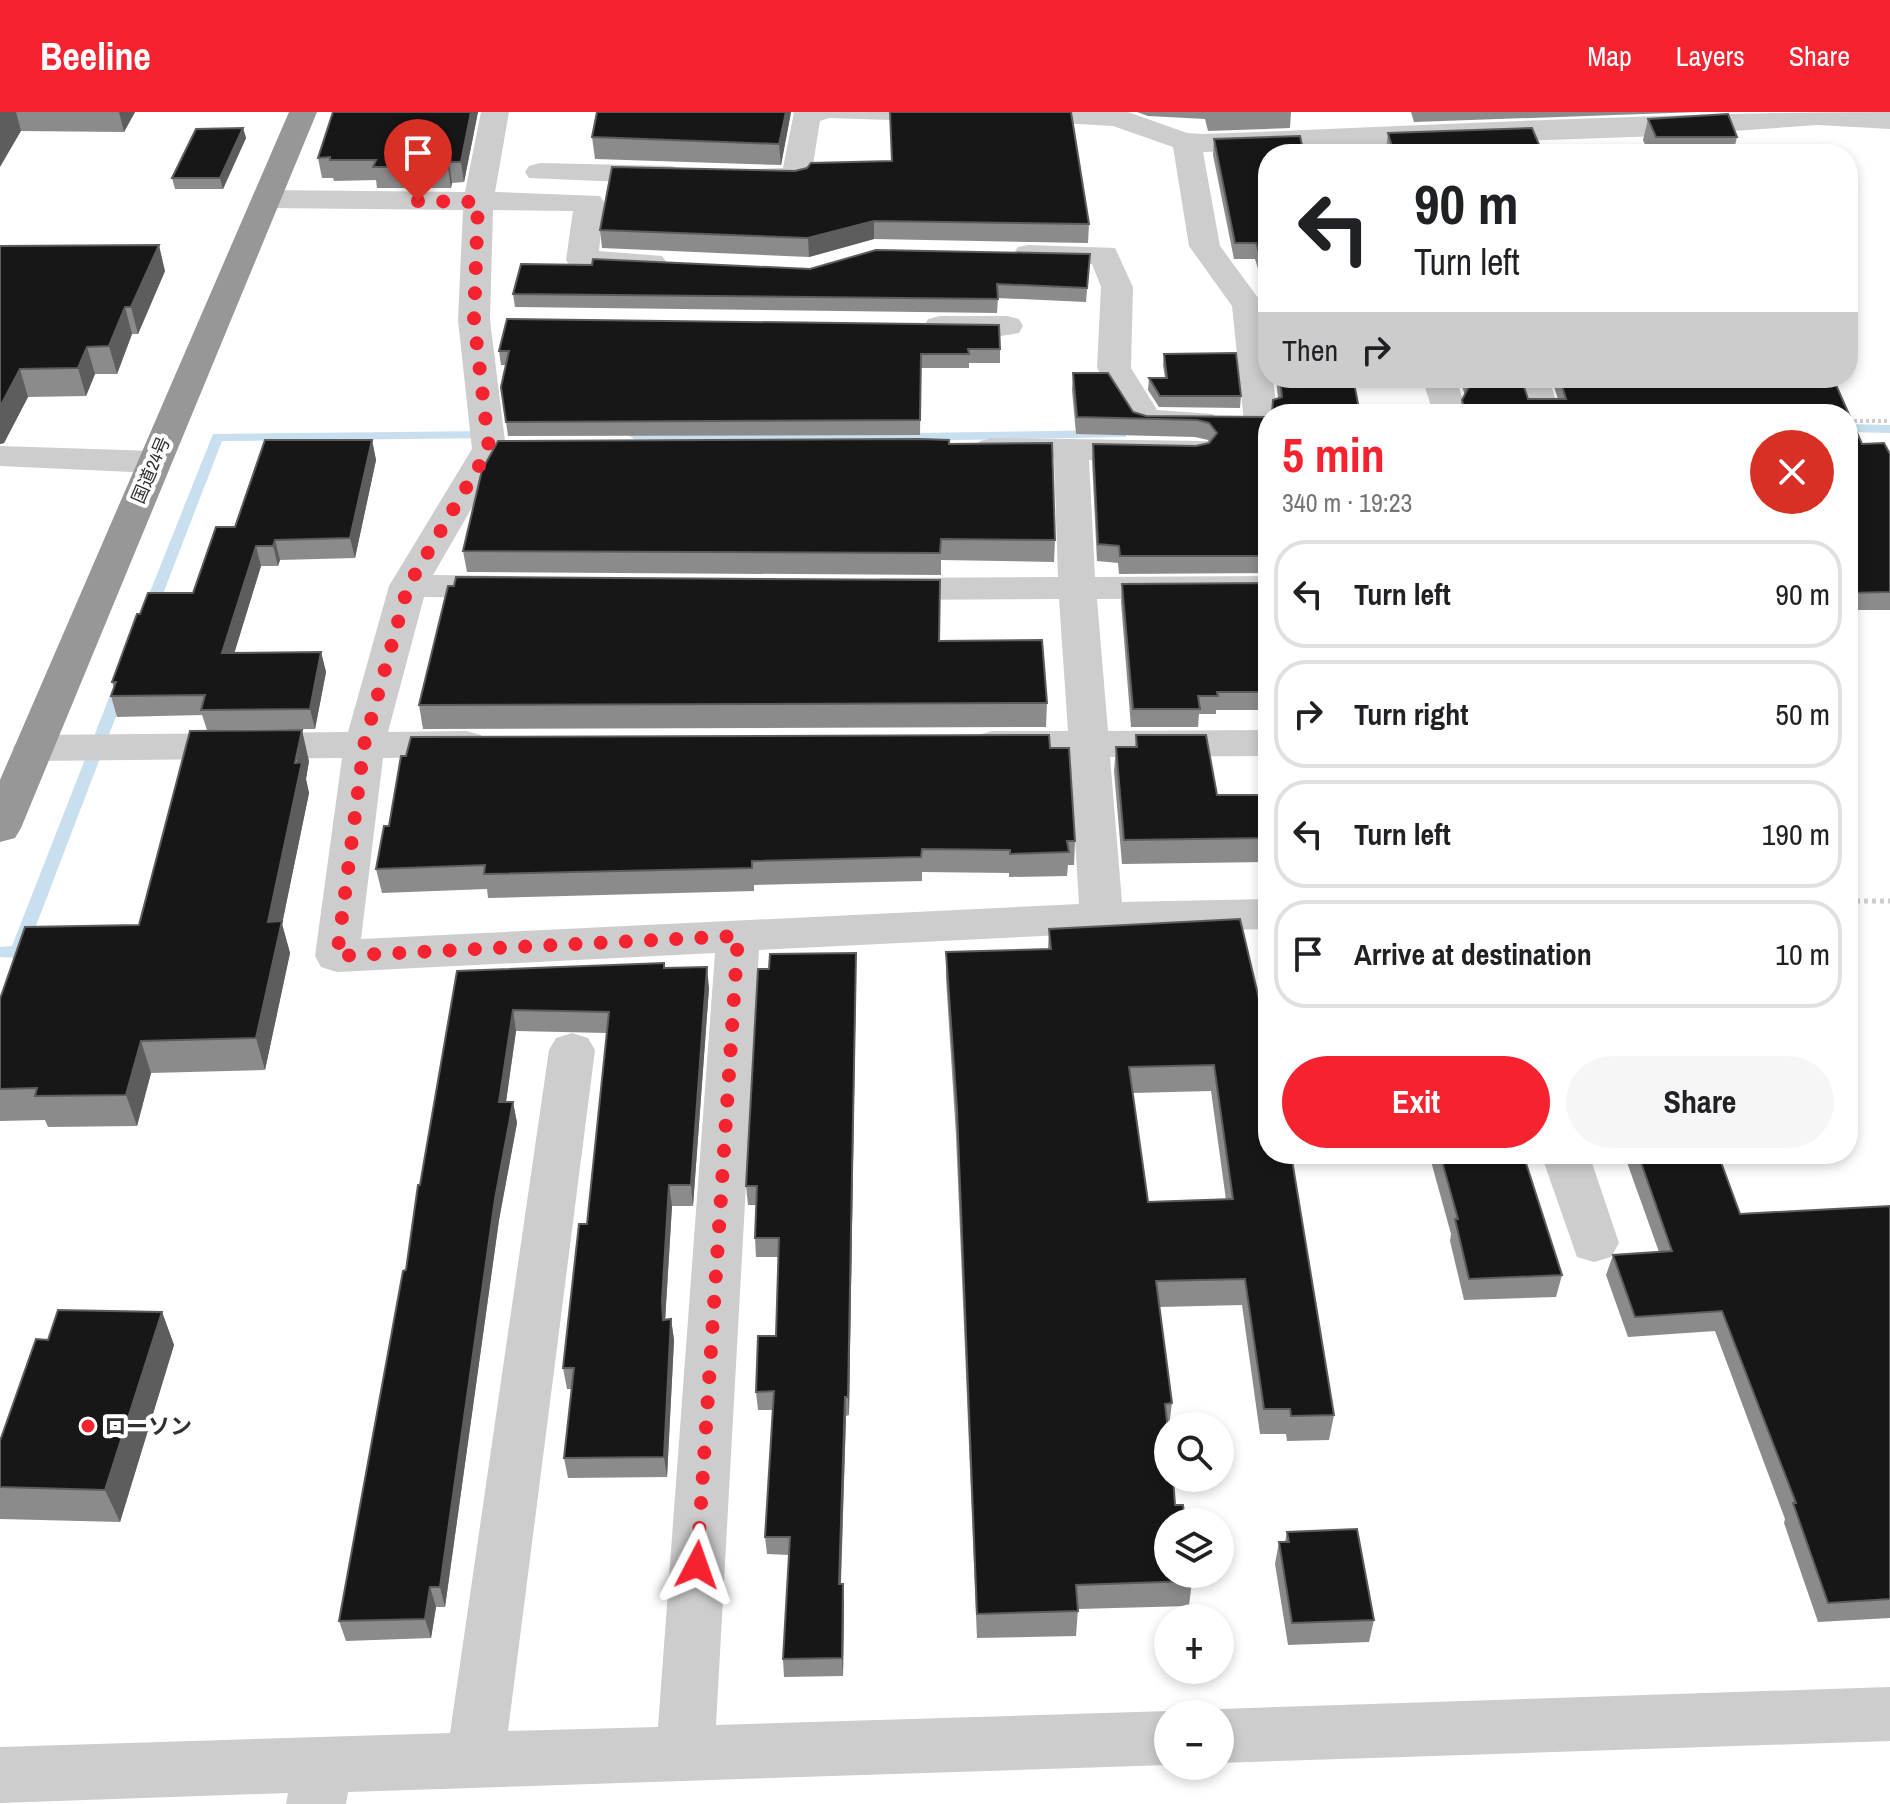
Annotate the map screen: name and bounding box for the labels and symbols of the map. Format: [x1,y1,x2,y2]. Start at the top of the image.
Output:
pin [384,119,452,201]
street label: 国道24号 [125,433,176,507]
place label: ローソン [104,1411,192,1441]
marker: ローソン [79,1417,97,1435]
position arrow [655,1523,739,1607]

